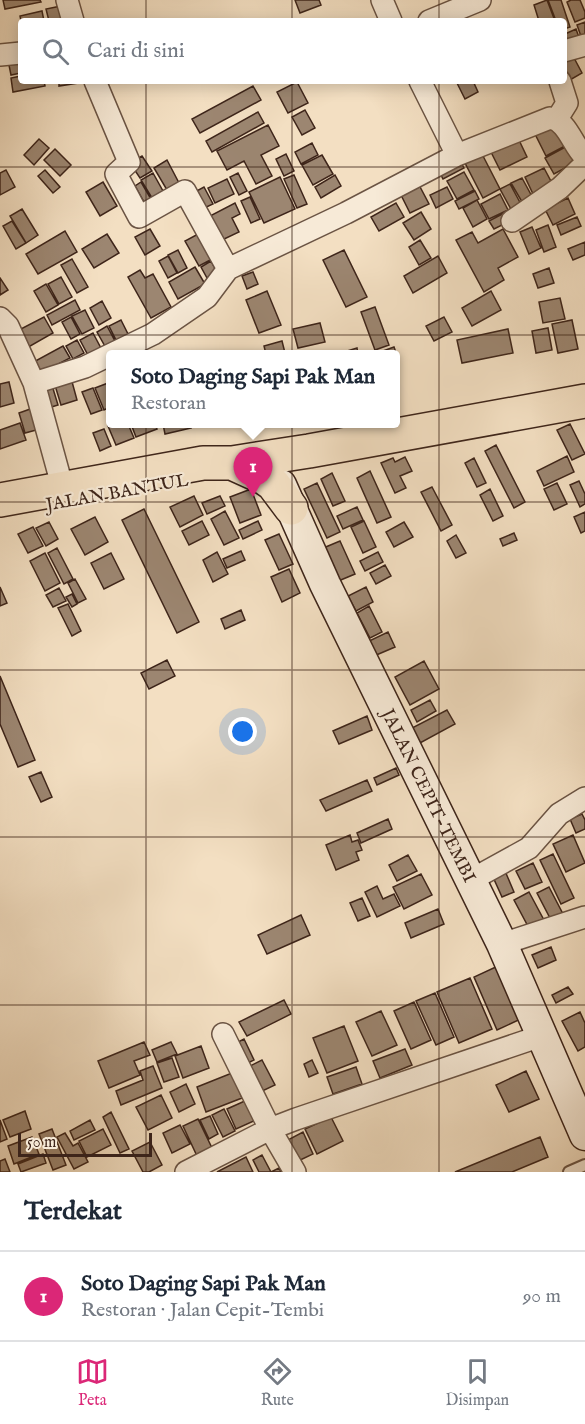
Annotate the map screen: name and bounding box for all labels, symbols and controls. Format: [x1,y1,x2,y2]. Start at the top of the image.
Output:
search box [18,18,567,84]
icon: search [39,35,72,68]
text: Cari di sini [87,37,185,65]
popup [106,350,400,428]
text: Soto Daging Sapi Pak Man [131,363,375,391]
text: Restoran [131,391,206,416]
pin: 1 [234,448,272,497]
street label: JALAN BANTUL [42,470,191,518]
street label: JALAN CEPIT-TEMBI [374,704,480,887]
your location [228,717,257,746]
scale bar [18,1130,152,1158]
text: 50 m [27,1133,56,1153]
text: Terdekat [24,1195,122,1228]
text: Soto Daging Sapi Pak Man [81,1270,326,1298]
text: 1 [40,1284,47,1309]
text: 90 m [523,1284,561,1309]
text: Restoran · Jalan Cepit-Tembi [81,1298,324,1323]
tab: Peta [76,1355,109,1411]
tab: Rute [261,1355,294,1411]
tab: Disimpan [446,1355,509,1411]

